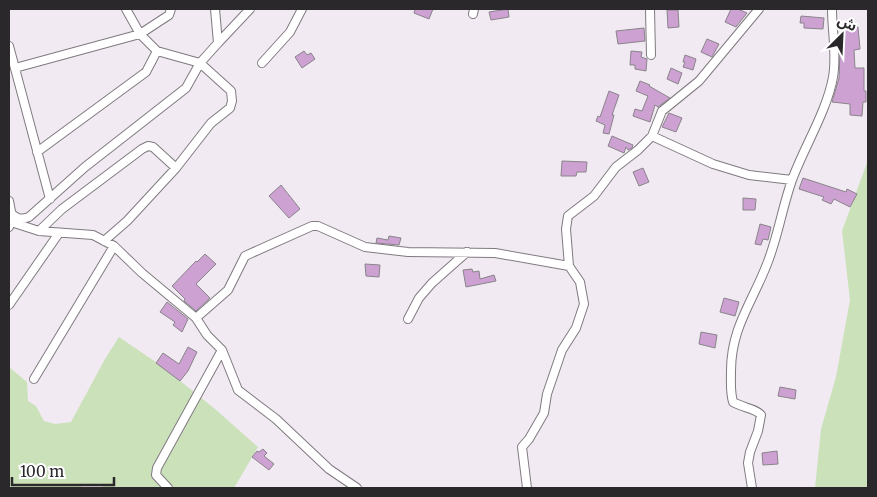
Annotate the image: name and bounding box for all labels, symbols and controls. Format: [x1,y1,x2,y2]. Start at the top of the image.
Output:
north arrow [817,10,867,60]
text: ش [835,11,860,35]
scale bar [12,454,115,486]
text: 100 m [20,462,64,481]

